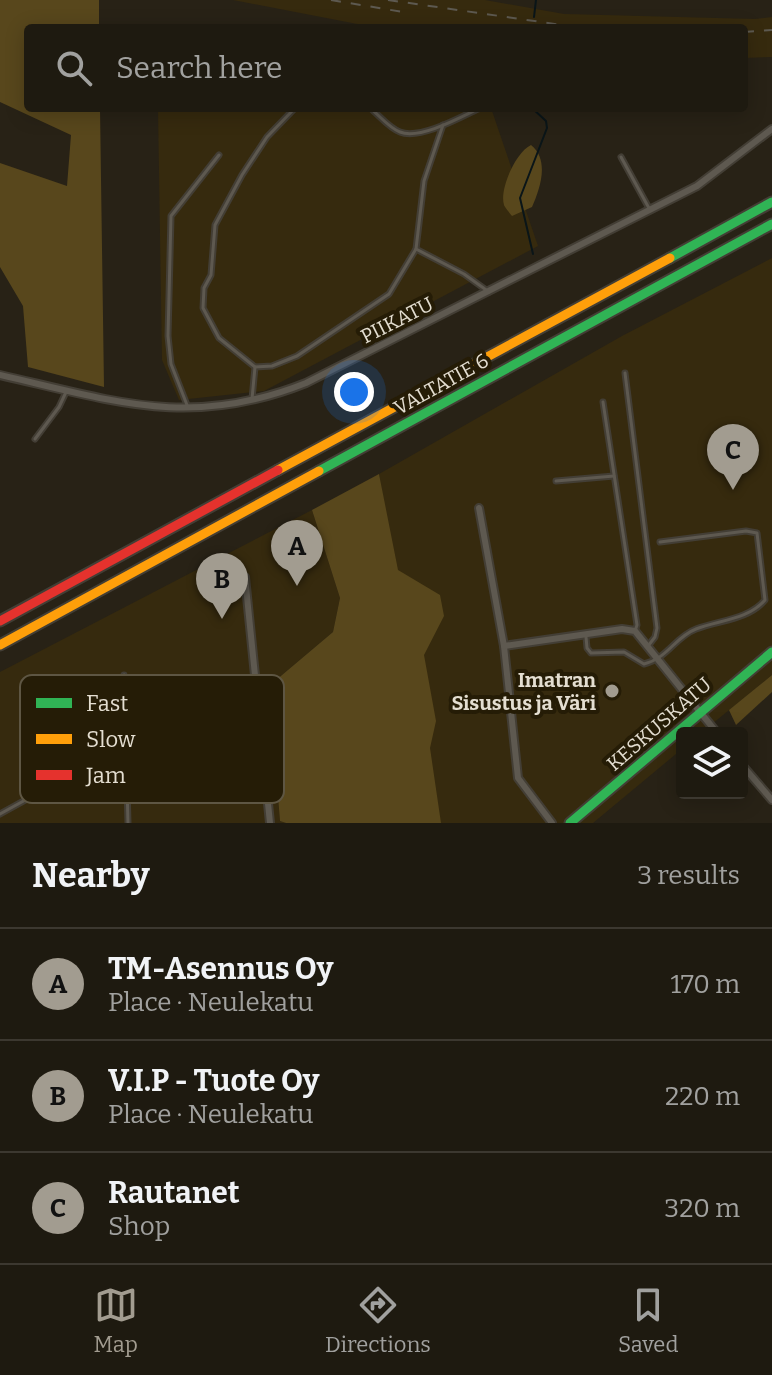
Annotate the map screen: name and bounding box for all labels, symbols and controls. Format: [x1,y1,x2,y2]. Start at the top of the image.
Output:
search box [24,24,748,112]
icon: search [52,46,96,90]
text: Search here [116,50,283,86]
street label: PIIKATU [357,291,437,349]
street label: VALTATIE 6 [389,348,493,420]
your location [334,372,374,412]
pin: C [707,424,759,490]
pin: A [271,520,323,586]
pin: B [196,553,248,619]
place label: Imatran Sisustus ja Väri [451,668,597,715]
street label: KESKUSKATU [602,672,716,776]
legend [20,675,284,803]
marker: Imatran Sisustus ja Väri [603,682,621,700]
text: Fast [86,690,128,717]
text: Slow [86,726,136,753]
map controls [676,727,748,799]
button: layers [676,727,748,799]
text: Jam [85,762,126,789]
text: Nearby [32,855,150,896]
text: 3 results [637,860,740,891]
text: TM-Asennus Oy [108,951,333,987]
text: A [49,969,67,1000]
text: 170 m [670,969,740,1000]
text: Place · Neulekatu [108,987,313,1018]
text: V.I.P - Tuote Oy [108,1063,319,1099]
text: B [50,1081,66,1112]
text: 220 m [665,1081,740,1112]
text: Place · Neulekatu [108,1099,313,1130]
text: Rautanet [108,1175,240,1211]
text: C [50,1193,66,1224]
text: 320 m [664,1193,740,1224]
text: Shop [108,1211,170,1242]
tab: Map [94,1283,138,1358]
tab: Directions [325,1283,431,1358]
tab: Saved [618,1283,678,1358]

